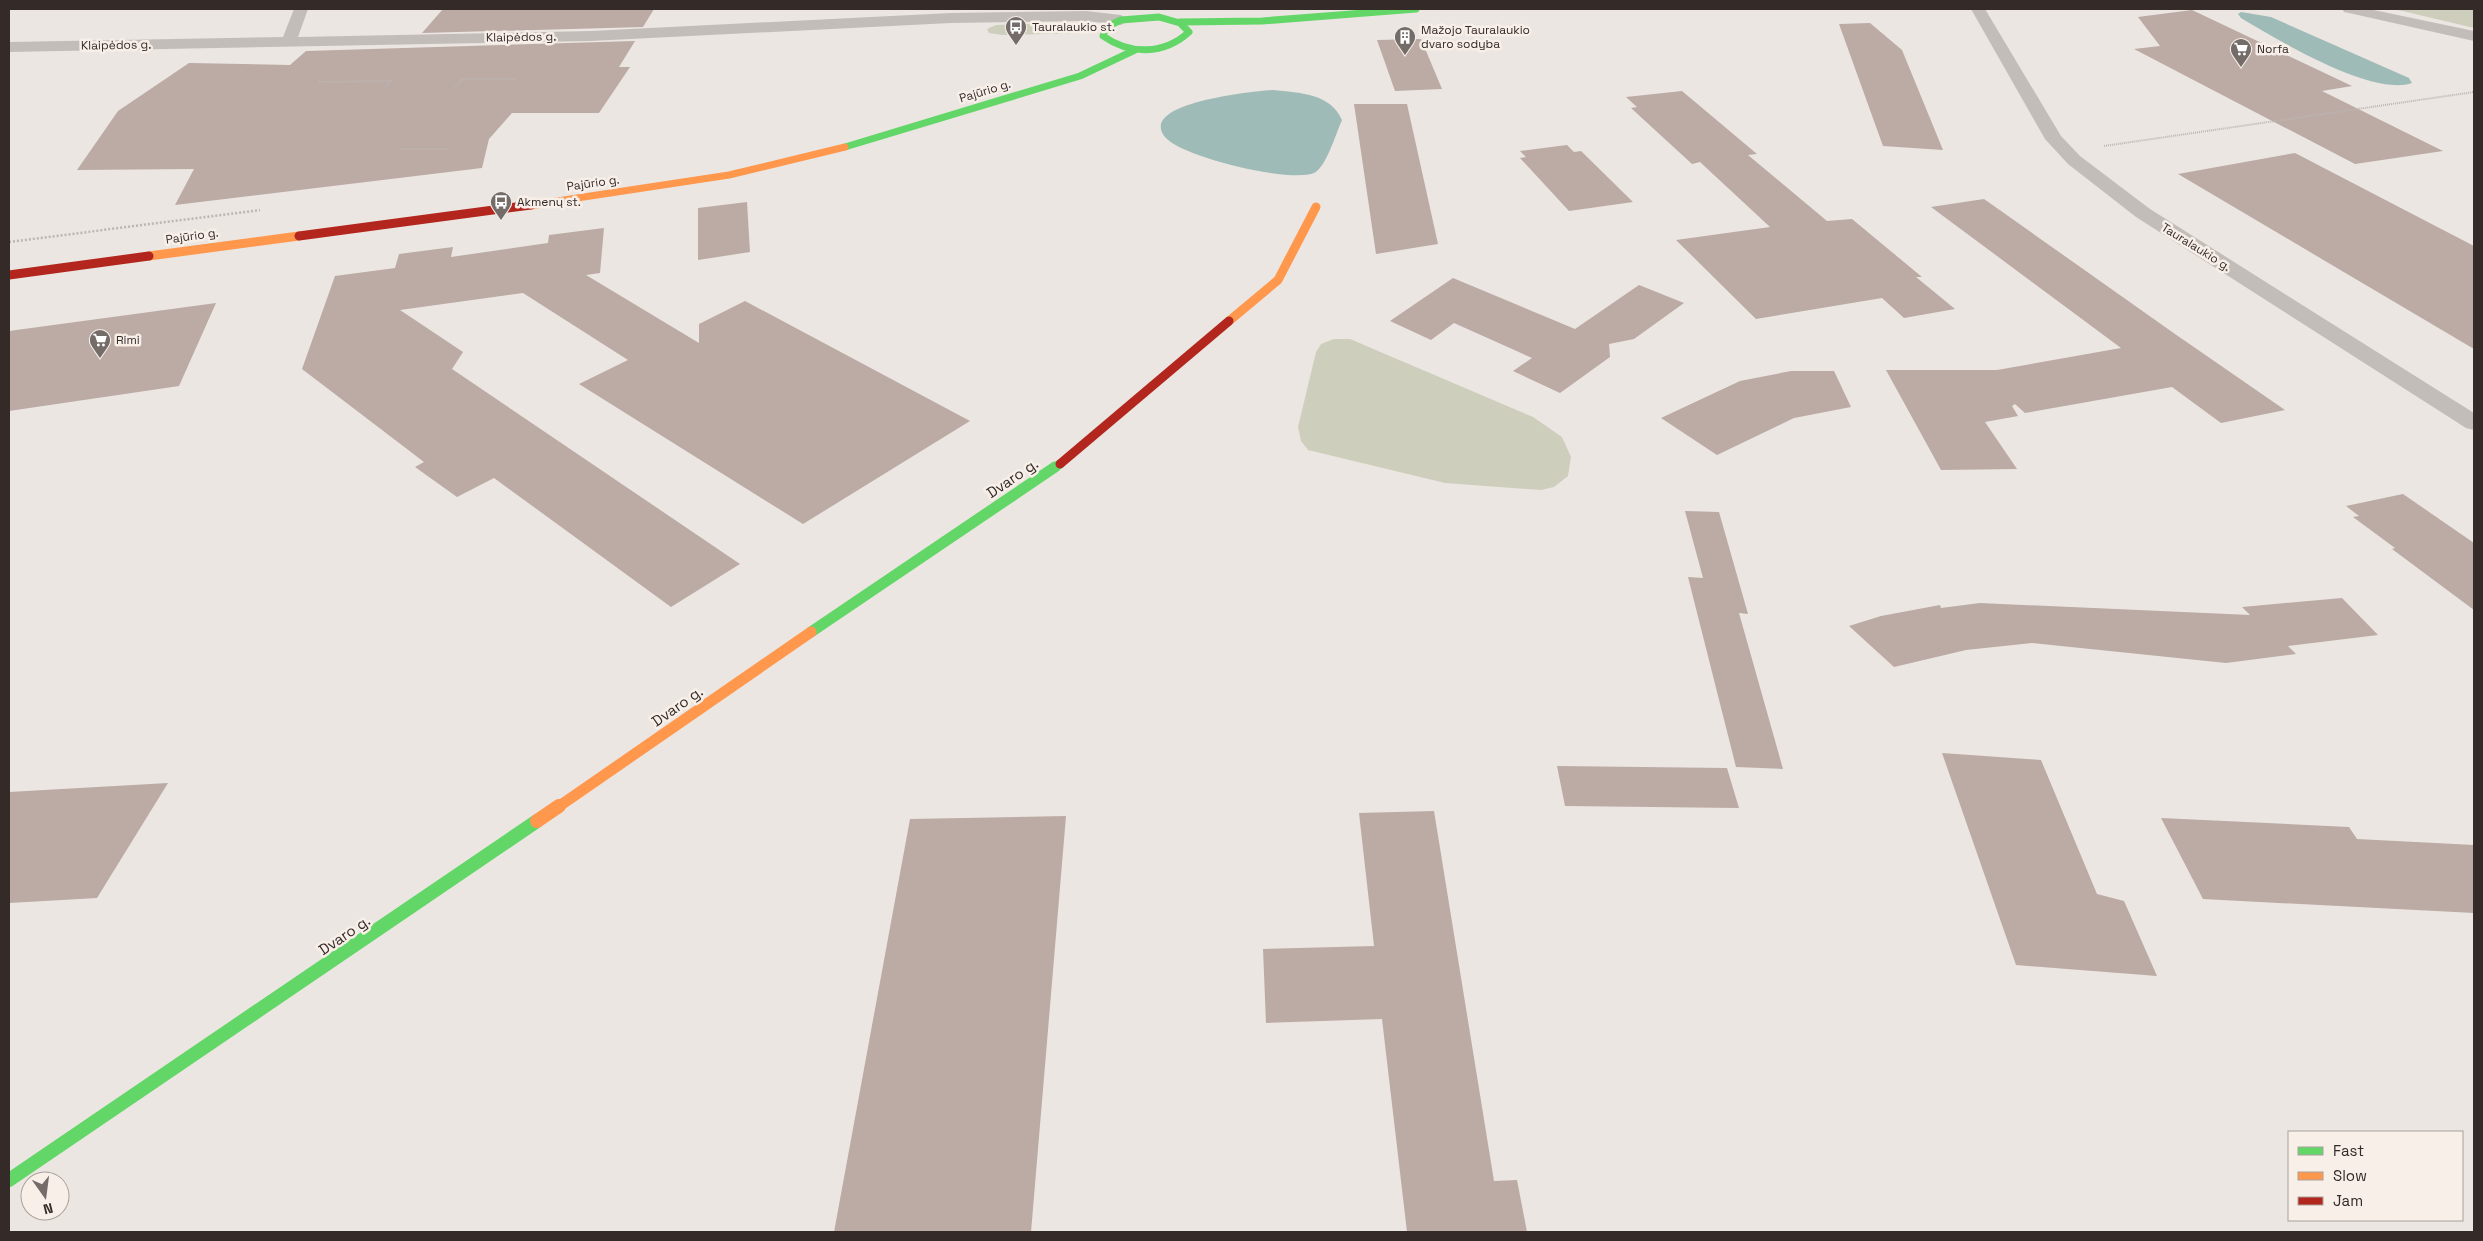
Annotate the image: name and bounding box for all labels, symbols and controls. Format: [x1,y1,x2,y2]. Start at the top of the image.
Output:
bus stop icon: Tauralaukio st. [1004,15,1028,46]
place label: Tauralaukio st. [1032,19,1115,35]
place label: Mažojo Tauralaukio dvaro sodyba [1421,22,1530,52]
building icon: Mažojo Tauralaukio dvaro sodyba [1393,25,1417,56]
street label: Klaipėdos g. [486,28,556,46]
street label: Klaipėdos g. [81,36,151,54]
supermarket icon: Norfa [2229,37,2253,68]
place label: Norfa [2257,41,2289,57]
street label: Pajūrio g. [957,76,1013,106]
street label: Pajūrio g. [566,171,620,195]
bus stop icon: Akmenų st. [489,190,513,221]
place label: Akmenų st. [517,194,581,210]
street label: Tauralaukio g. [2158,219,2234,275]
street label: Pajūrio g. [165,224,219,248]
supermarket icon: Rimi [88,328,112,359]
place label: Rimi [116,332,140,348]
street label: Dvaro g. [982,454,1042,502]
street label: Dvaro g. [648,681,706,731]
street label: Dvaro g. [314,911,374,959]
legend [2288,1131,2463,1221]
text: Fast [2333,1141,2364,1160]
text: Slow [2333,1166,2367,1185]
north arrow [20,1171,70,1221]
text: Jam [2333,1191,2363,1210]
text: N [41,1199,55,1218]

